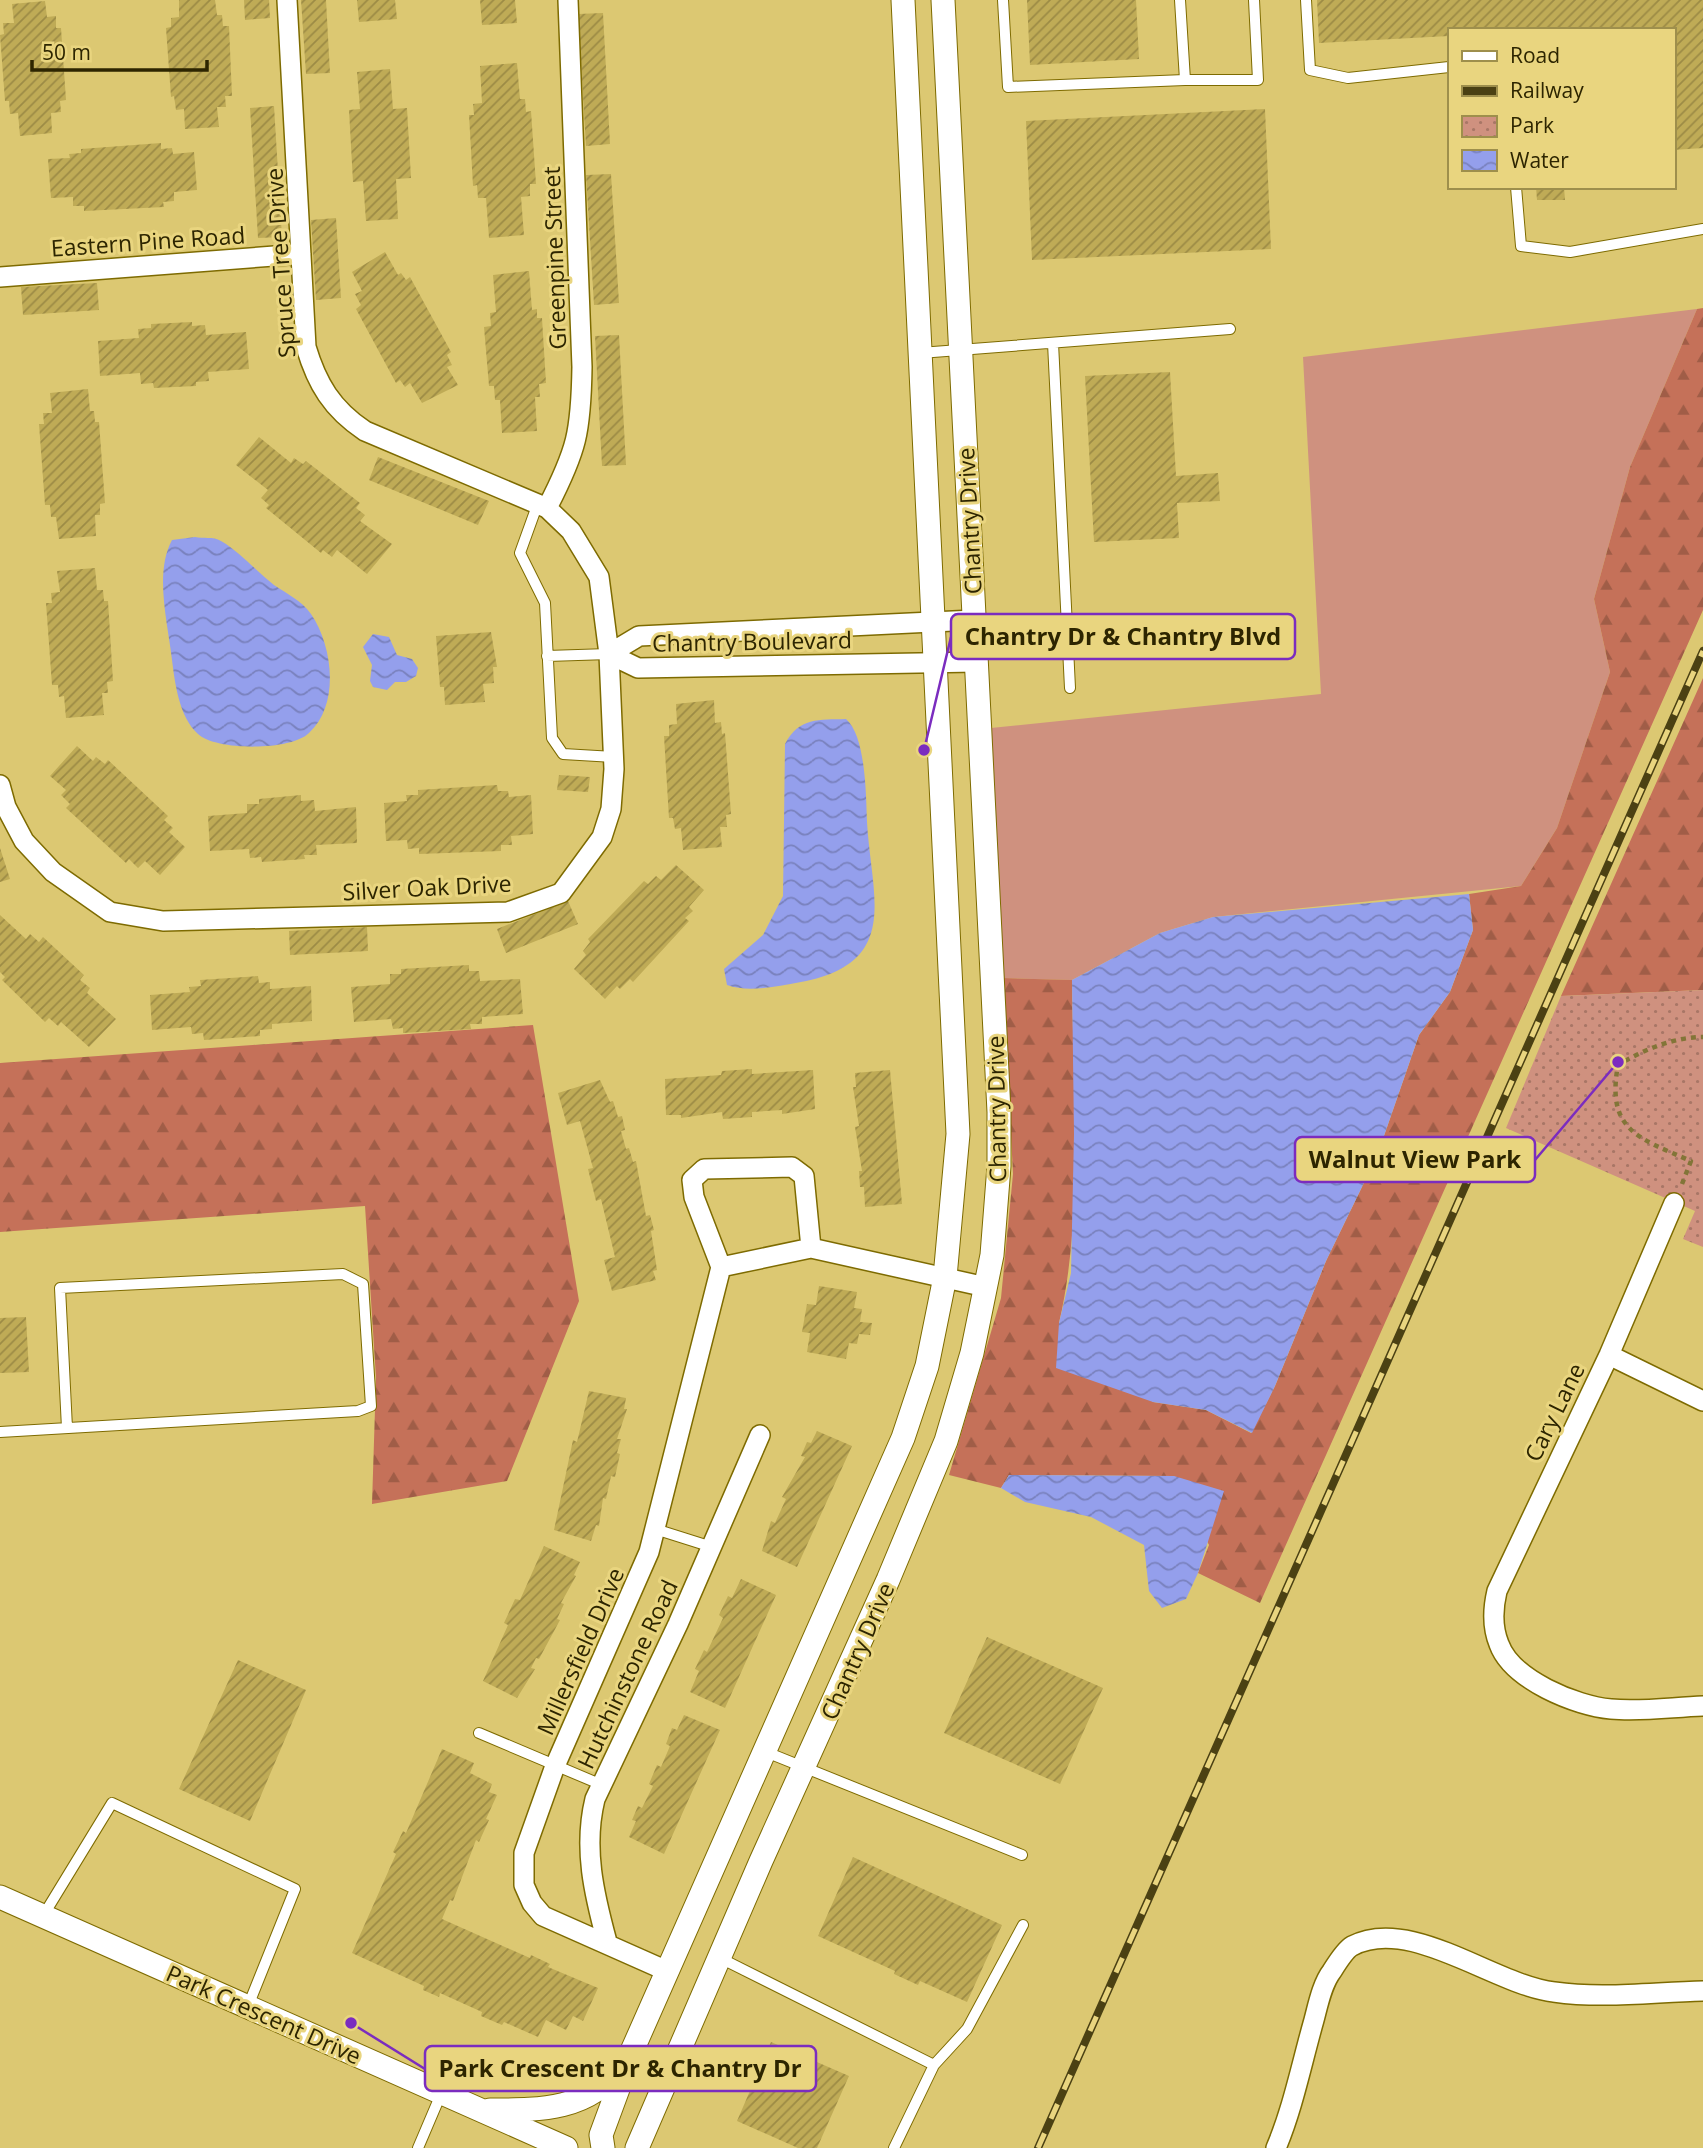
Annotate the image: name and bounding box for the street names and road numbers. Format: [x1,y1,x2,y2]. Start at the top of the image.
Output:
street label: Greenpine Street [535,166,573,350]
street label: Spruce Tree Drive [257,167,303,359]
street label: Eastern Pine Road [50,218,246,264]
street label: Chantry Drive [949,447,989,595]
street label: Chantry Boulevard [652,623,852,659]
street label: Silver Oak Drive [342,867,512,907]
street label: Chantry Drive [979,1035,1013,1183]
street label: Cary Lane [1516,1357,1592,1467]
street label: Millersfield Drive [529,1562,631,1740]
street label: Hutchinstone Road [569,1574,685,1774]
street label: Chantry Drive [813,1577,901,1725]
street label: Park Crescent Drive [161,1957,367,2071]

